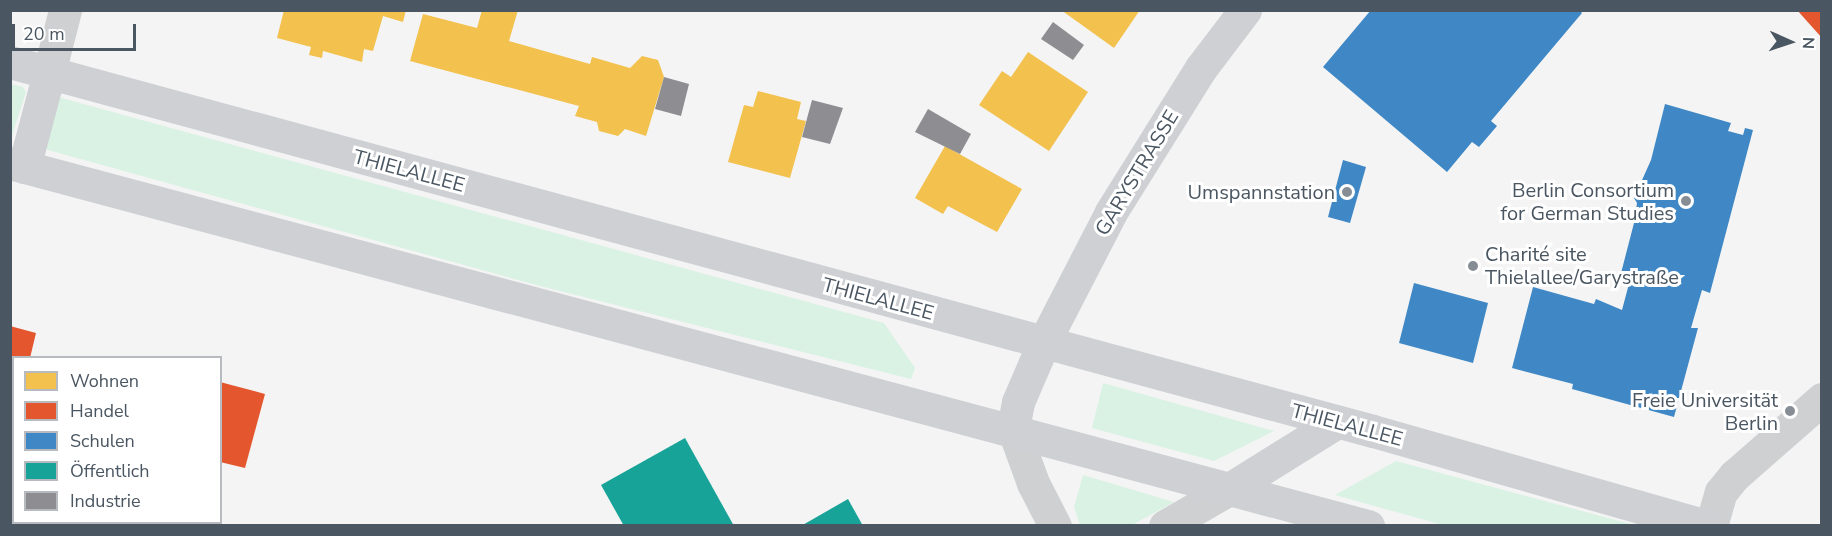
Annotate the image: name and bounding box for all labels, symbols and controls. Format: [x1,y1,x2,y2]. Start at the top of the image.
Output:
scale bar [15,12,140,50]
north arrow [1760,12,1820,72]
text: 20 m [23,22,65,46]
text: N [1797,36,1819,49]
street label: GARYSTRASSE [1090,106,1184,240]
street label: THIELALLEE [351,145,467,197]
place label: Berlin Consortium for German Studies [1501,178,1674,225]
place label: Umspannstation [1187,180,1335,204]
marker: Umspannstation [1340,185,1354,199]
marker: Berlin Consortium for German Studies [1679,194,1693,208]
place label: Charité site Thielallee/Garystraße [1485,243,1679,290]
marker: Charité site Thielallee/Garystraße [1466,259,1480,273]
street label: THIELALLEE [820,273,936,325]
legend [12,356,222,524]
text: Wohnen [70,369,139,393]
place label: Freie Universität Berlin [1632,388,1778,435]
text: Handel [70,399,129,423]
street label: THIELALLEE [1289,399,1405,451]
marker: Freie Universität Berlin [1783,404,1797,418]
text: Schulen [70,429,135,453]
text: Öffentlich [70,459,149,483]
text: Industrie [70,489,141,513]

